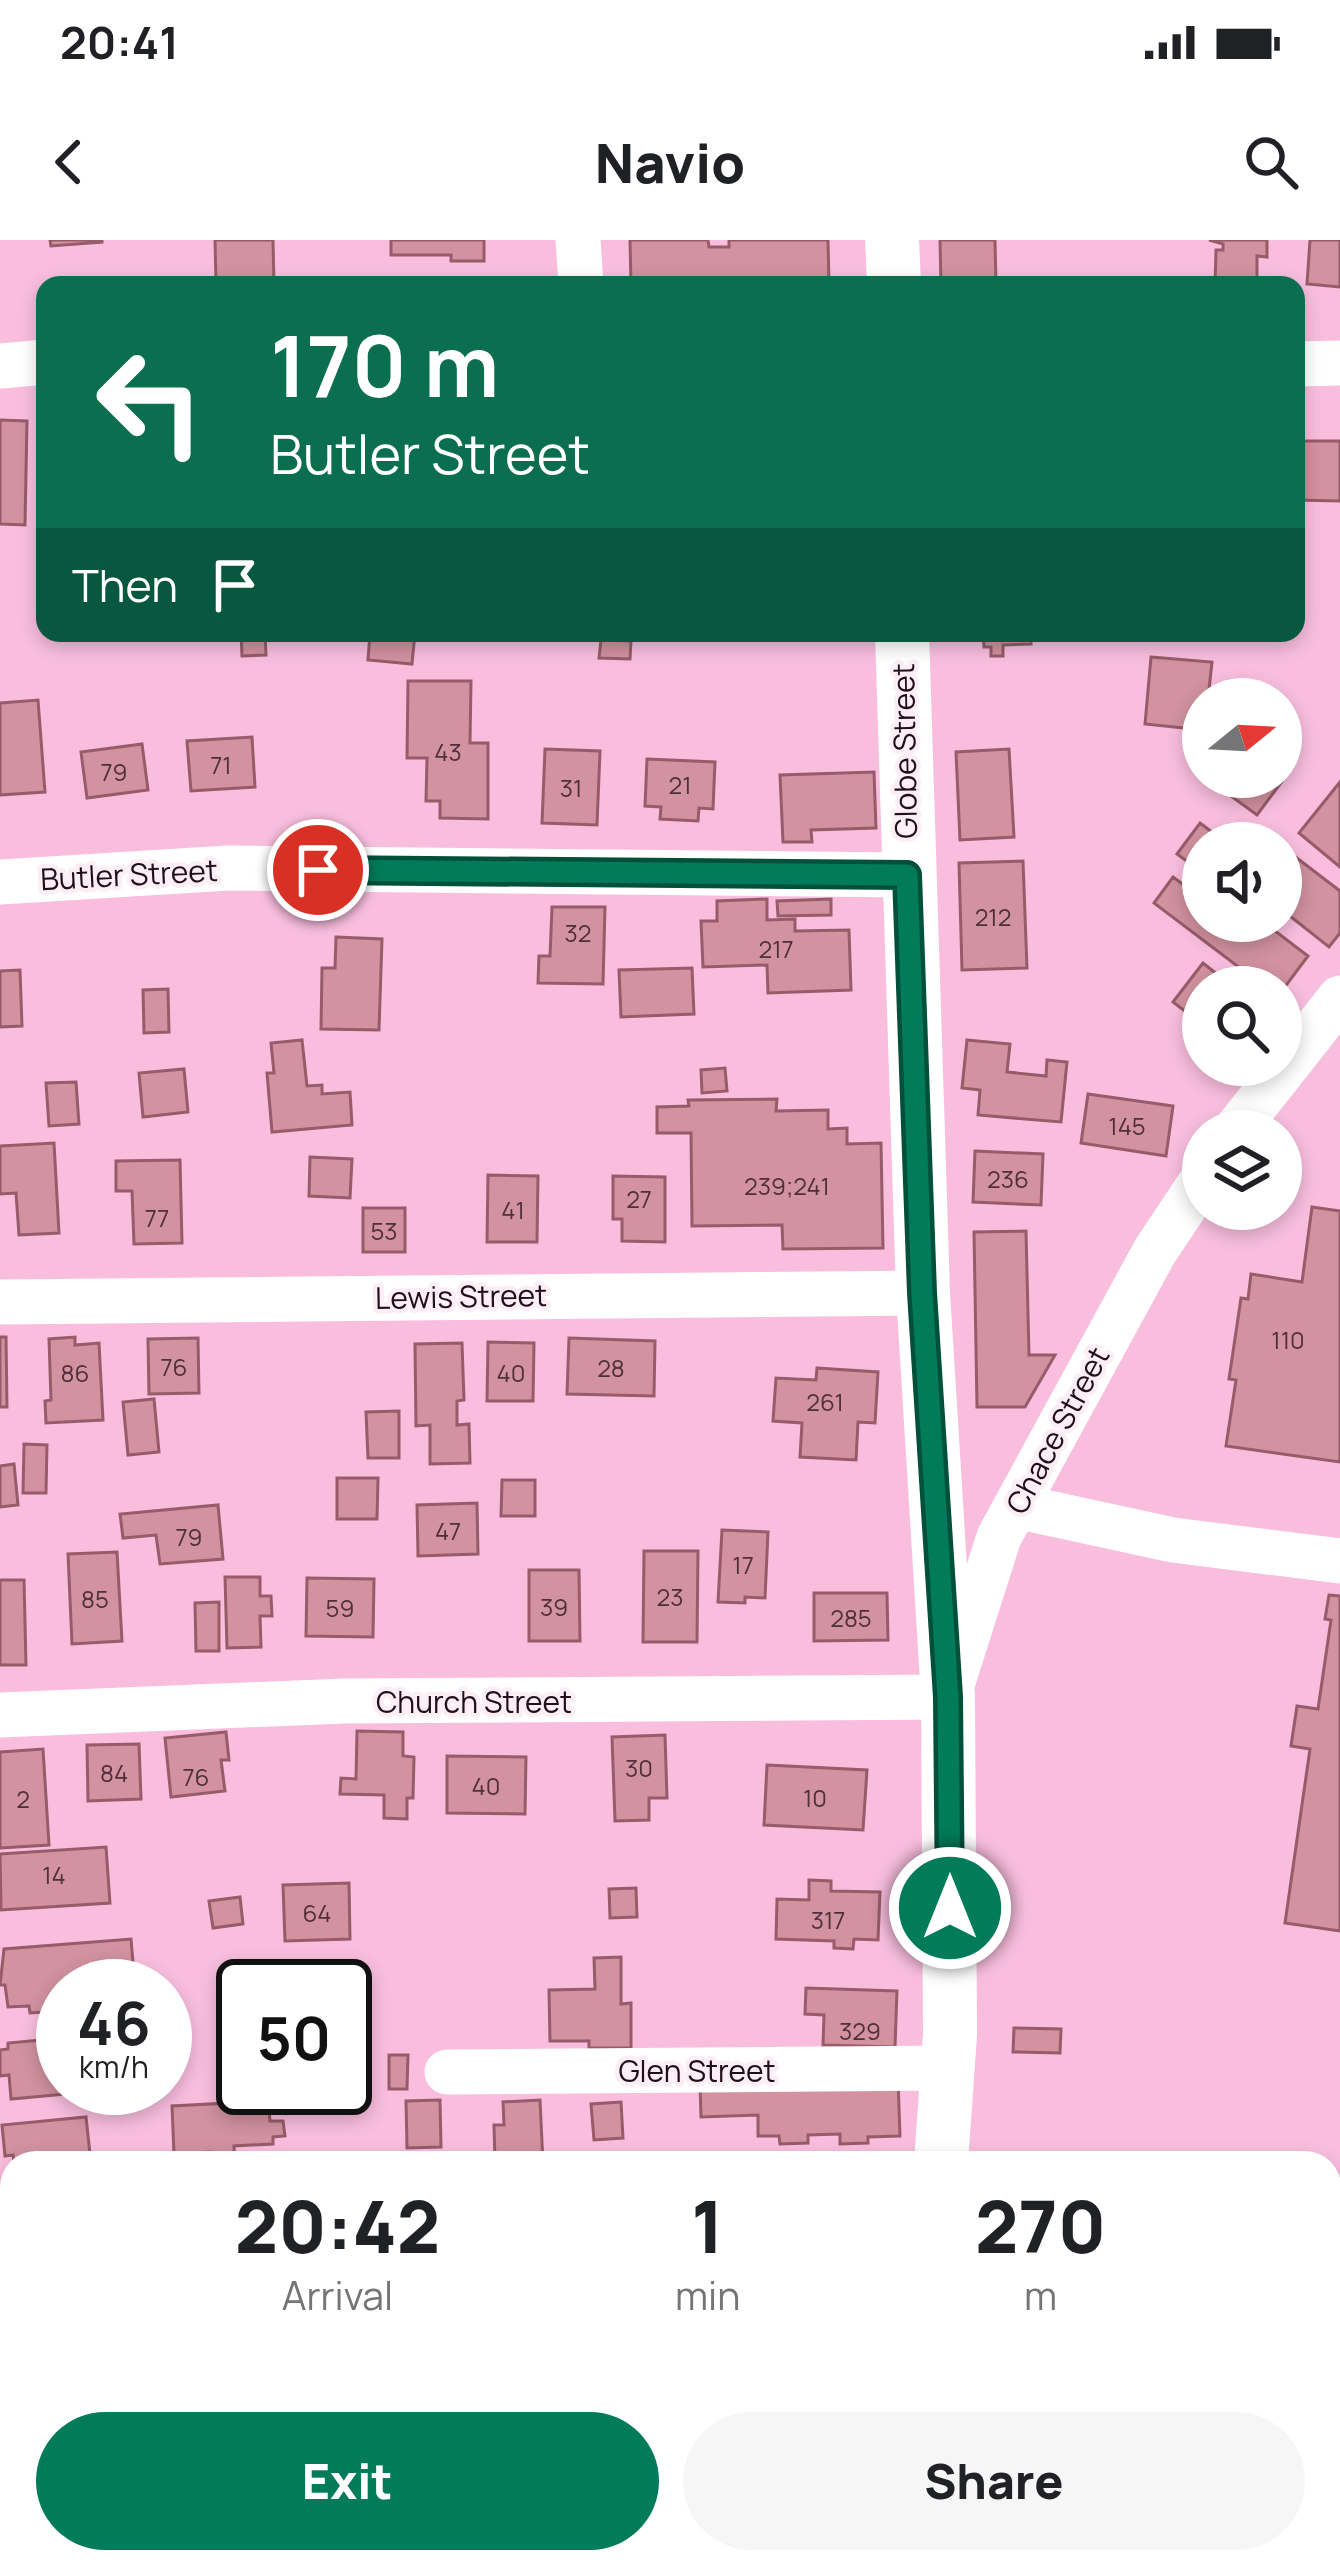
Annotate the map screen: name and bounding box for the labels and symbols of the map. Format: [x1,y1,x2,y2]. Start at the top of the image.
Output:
street label: Globe Street [882,663,926,839]
north arrow [1182,678,1302,798]
house number: 43 [434,735,462,768]
house number: 71 [210,748,232,781]
house number: 79 [101,755,127,788]
house number: 21 [668,768,692,801]
house number: 31 [560,771,582,804]
pin [267,819,369,921]
street label: Butler Street [39,849,219,899]
house number: 212 [975,900,1011,933]
house number: 32 [565,916,591,949]
house number: 217 [758,932,794,965]
house number: 145 [1108,1109,1146,1142]
house number: 236 [987,1162,1029,1195]
house number: 239;241 [744,1169,830,1202]
house number: 27 [626,1182,652,1215]
house number: 41 [501,1193,525,1226]
house number: 77 [145,1201,169,1234]
house number: 53 [370,1214,398,1247]
street label: Lewis Street [375,1274,547,1318]
house number: 110 [1271,1323,1305,1356]
street label: Chace Street [996,1339,1118,1521]
house number: 76 [161,1350,187,1383]
house number: 28 [597,1351,625,1384]
house number: 86 [61,1356,89,1389]
house number: 40 [497,1356,525,1389]
house number: 261 [806,1385,844,1418]
house number: 47 [435,1514,461,1547]
house number: 79 [176,1520,202,1553]
house number: 17 [732,1548,754,1581]
house number: 23 [657,1580,683,1613]
house number: 85 [81,1582,109,1615]
house number: 39 [540,1590,568,1623]
house number: 59 [326,1591,354,1624]
house number: 285 [830,1601,872,1634]
street label: Church Street [376,1681,572,1722]
house number: 30 [625,1751,653,1784]
house number: 84 [100,1756,128,1789]
house number: 76 [183,1760,209,1793]
house number: 40 [472,1769,500,1802]
house number: 10 [803,1781,827,1814]
house number: 2 [16,1782,30,1815]
position arrow [887,1845,1013,1971]
house number: 14 [42,1858,66,1891]
house number: 64 [302,1896,332,1929]
house number: 317 [811,1903,845,1936]
speed limit sign: 50 [216,1959,372,2115]
house number: 329 [839,2014,881,2047]
street label: Glen Street [618,2050,776,2091]

